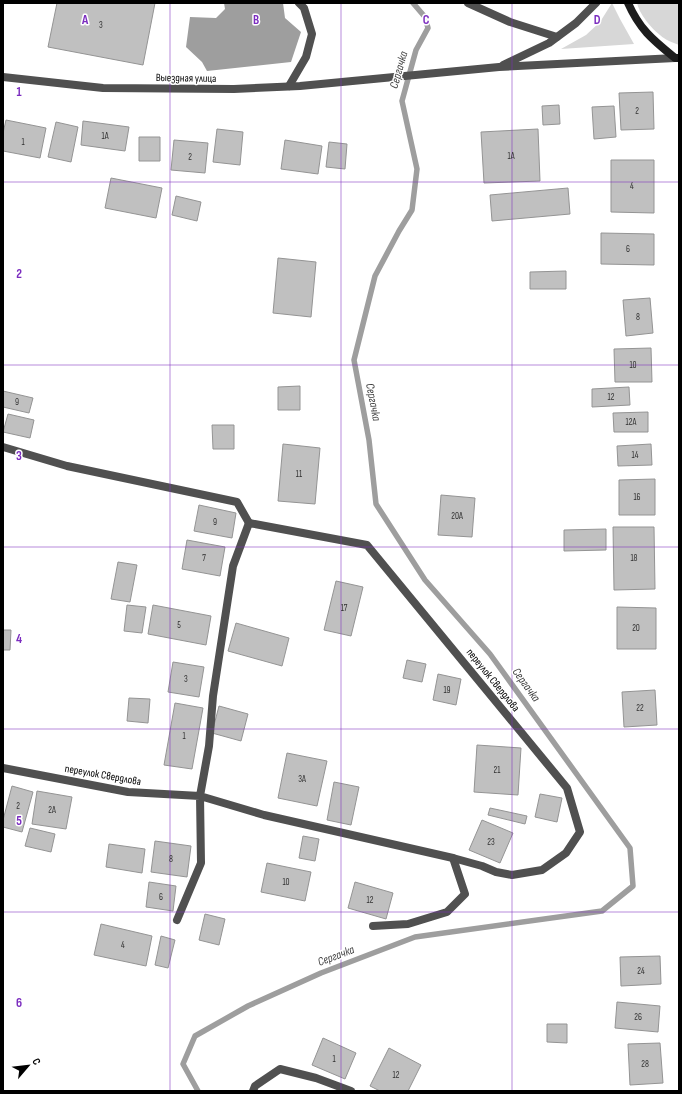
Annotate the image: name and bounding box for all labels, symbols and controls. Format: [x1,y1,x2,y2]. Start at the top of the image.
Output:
text: A [81,12,89,28]
text: B [253,12,259,28]
text: C [423,12,430,28]
text: D [594,12,601,28]
house number: 3 [99,20,103,31]
water label: Сергачка [387,49,412,90]
street label: Выездная улица [156,71,216,85]
text: 1 [16,84,22,100]
house number: 2 [635,106,639,117]
house number: 1А [101,131,109,142]
house number: 1 [21,137,25,148]
house number: 1А [507,151,515,162]
house number: 2 [188,152,192,163]
house number: 4 [630,181,634,192]
house number: 6 [626,244,630,255]
text: 2 [16,266,22,282]
house number: 8 [636,312,640,323]
house number: 10 [629,360,637,371]
water label: Сергачка [362,382,384,422]
house number: 12 [608,392,615,403]
house number: 9 [15,397,19,408]
house number: 12А [626,417,637,428]
text: 3 [16,448,22,464]
house number: 14 [632,450,639,461]
house number: 11 [296,469,303,480]
house number: 16 [633,492,641,503]
house number: 20А [451,511,463,522]
house number: 9 [213,517,217,528]
house number: 7 [202,553,206,564]
house number: 18 [630,553,638,564]
house number: 17 [341,603,348,614]
house number: 5 [177,620,181,631]
house number: 20 [632,623,640,634]
text: 4 [16,631,22,647]
street label: переулок Свердлова [464,646,522,714]
water label: Сергачка [509,665,543,705]
house number: 3 [184,674,188,685]
house number: 19 [443,685,451,696]
house number: 22 [636,703,644,714]
house number: 1 [182,731,186,742]
street label: переулок Свердлова [64,762,142,788]
house number: 21 [494,765,501,776]
house number: 3А [298,774,306,785]
house number: 2 [16,801,20,812]
house number: 2А [48,805,56,816]
text: 5 [16,813,22,829]
house number: 23 [487,837,495,848]
house number: 8 [169,854,173,865]
house number: 10 [282,877,290,888]
house number: 6 [159,892,163,903]
house number: 12 [367,895,374,906]
house number: 4 [121,940,125,951]
water label: Сергачка [315,942,357,970]
house number: 24 [637,966,645,977]
text: 6 [16,995,22,1011]
house number: 26 [634,1012,642,1023]
north arrow [8,1046,48,1086]
house number: 1 [332,1054,336,1065]
text: С [29,1056,44,1067]
house number: 28 [641,1059,649,1070]
house number: 12 [393,1070,400,1081]

